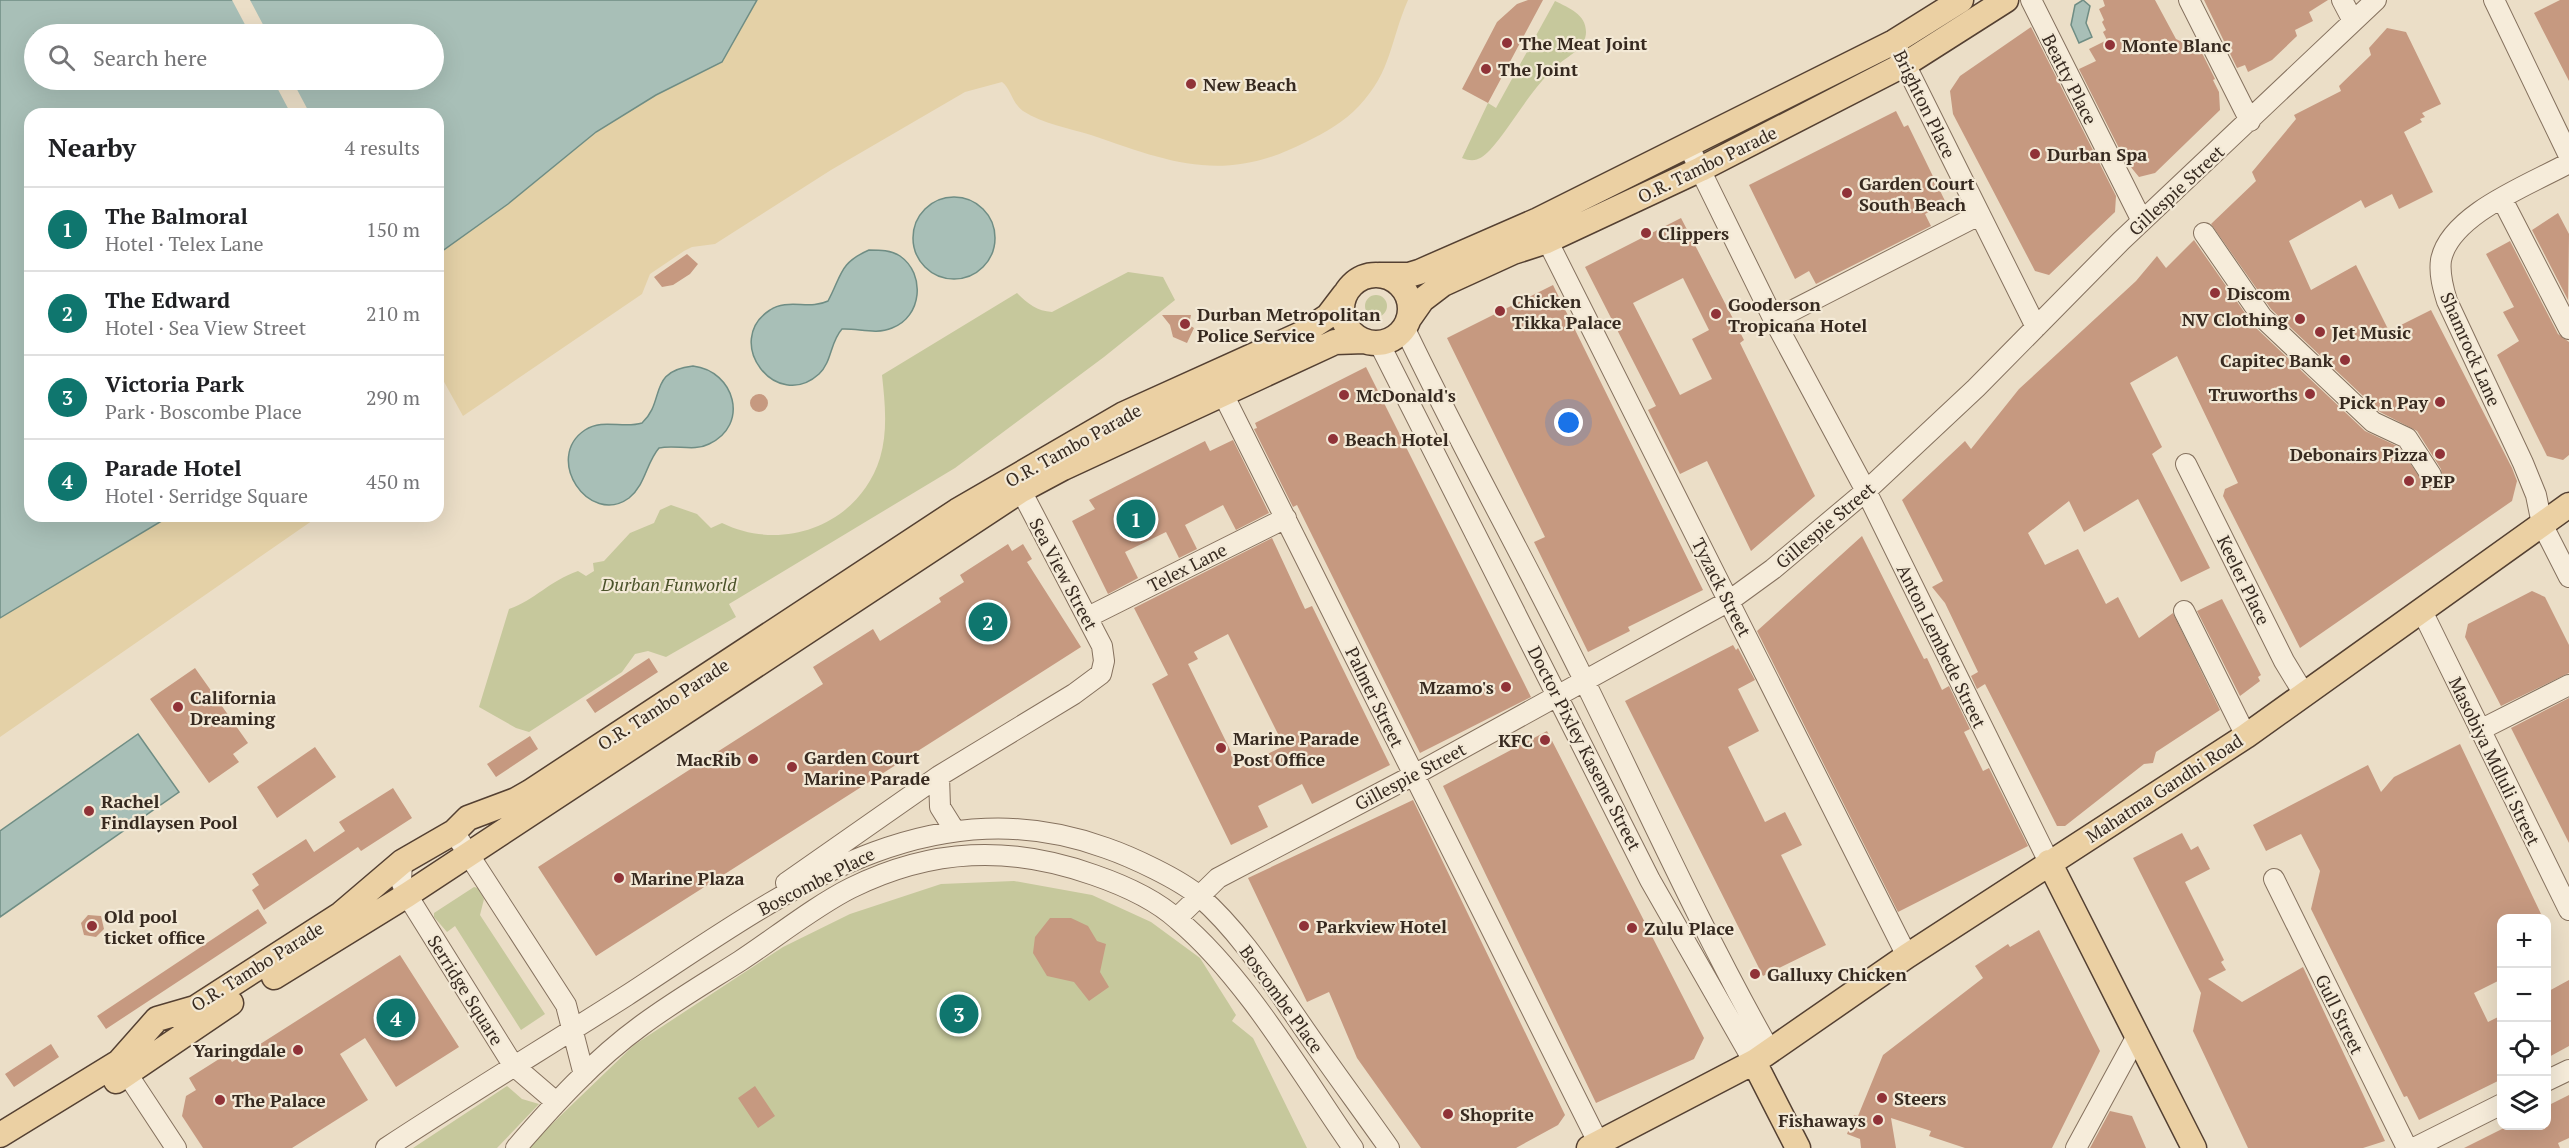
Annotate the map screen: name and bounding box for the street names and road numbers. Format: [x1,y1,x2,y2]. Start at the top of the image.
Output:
street label: Beatty Place [2037,30,2103,128]
street label: Brighton Place [1888,46,1962,162]
street label: O.R. Tambo Parade [1633,120,1781,208]
street label: Gillespie Street [2123,139,2229,241]
street label: Shamrock Lane [2435,288,2507,410]
street label: O.R. Tambo Parade [1001,398,1145,492]
street label: Gillespie Street [1770,476,1880,574]
street label: Sea View Street [1024,514,1104,635]
street label: Keeler Place [2212,531,2276,629]
street label: Tyzack Street [1687,534,1757,641]
street label: Telex Lane [1143,537,1231,597]
street label: Anton Lembede Street [1892,560,1992,732]
street label: Doctor Pixley Kaseme Street [1523,642,1647,855]
street label: Palmer Street [1340,643,1410,752]
street label: O.R. Tambo Parade [593,652,733,756]
street label: Masobiya Mdluli Street [2444,673,2546,850]
street label: Mahatma Gandhi Road [2081,728,2247,848]
street label: Gillespie Street [1350,736,1470,815]
street label: Boscombe Place [754,841,878,921]
street label: O.R. Tambo Parade [186,915,328,1017]
street label: Serridge Square [423,930,509,1050]
street label: Boscombe Place [1235,940,1329,1058]
street label: Gull Street [2310,970,2370,1058]

